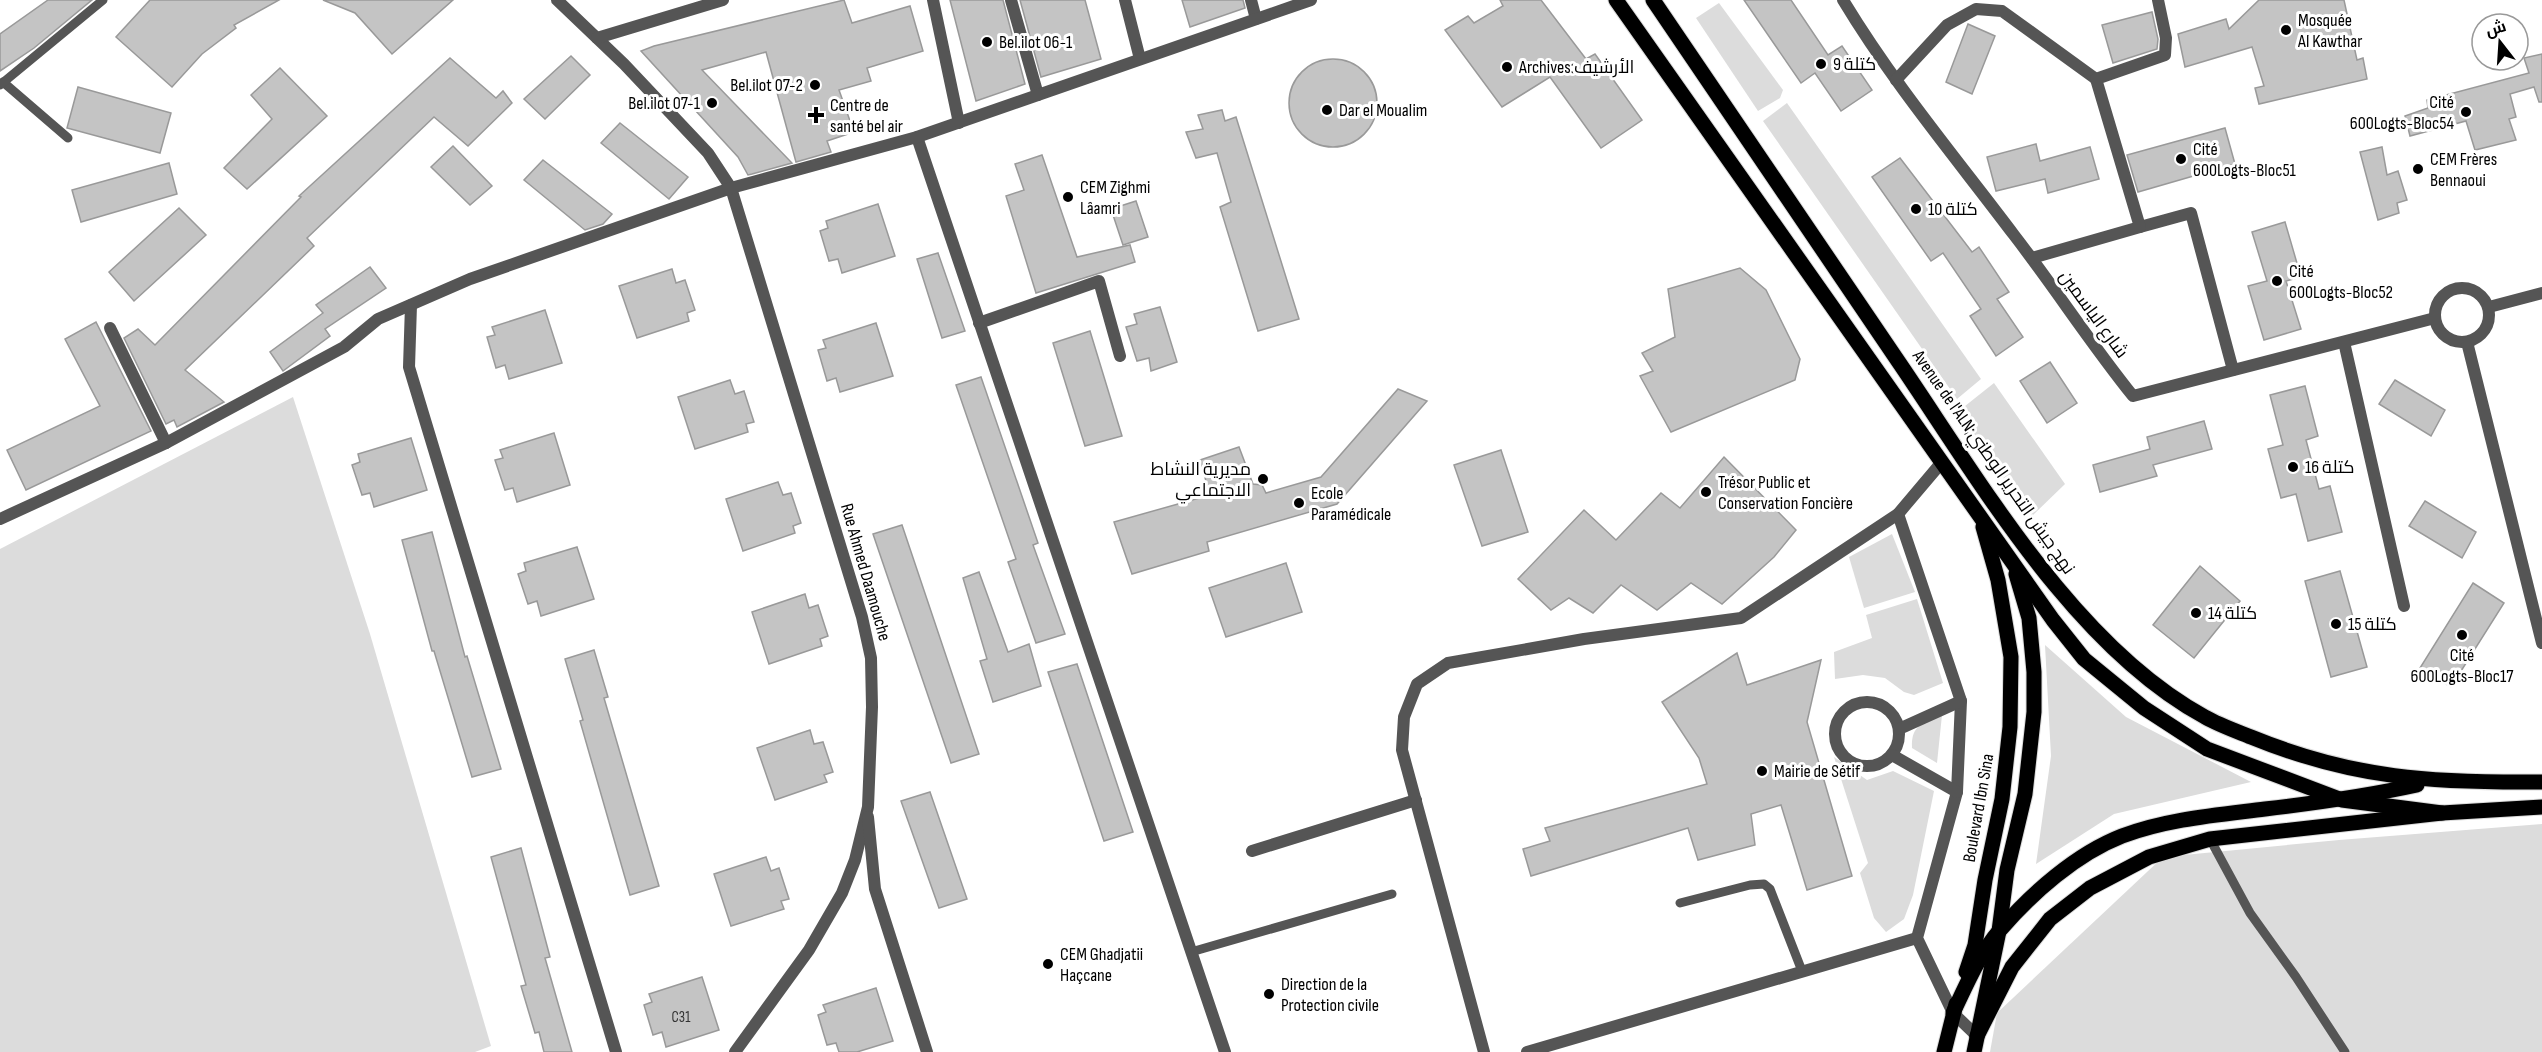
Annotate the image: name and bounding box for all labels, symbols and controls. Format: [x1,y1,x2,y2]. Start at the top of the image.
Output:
place label: Mosquée Al Kawthar [2297,10,2362,52]
north arrow [2470,12,2530,72]
text: ش [2483,17,2509,41]
marker: Mosquée Al Kawthar [2279,23,2293,37]
place label: Bel.ilot 06-1 [999,32,1073,53]
marker: Bel.ilot 06-1 [980,35,994,49]
place label: كتلة 9 [1833,54,1876,75]
place label: Archives:الأرشيف [1518,57,1634,78]
marker: كتلة 9 [1814,57,1828,71]
marker: Archives:الأرشيف [1500,60,1514,74]
place label: Bel.ilot 07-2 [730,75,803,96]
marker: Bel.ilot 07-2 [808,78,822,92]
place label: Cité 600Logts-Bloc54 [2350,92,2454,134]
place label: Bel.ilot 07-1 [628,93,701,114]
place label: Centre de santé bel air [830,95,903,137]
marker: Bel.ilot 07-1 [705,96,719,110]
place label: Dar el Moualim [1339,100,1427,121]
marker: Dar el Moualim [1320,103,1334,117]
marker: Cité 600Logts-Bloc54 [2459,105,2473,119]
marker: Centre de santé bel air [807,106,825,124]
place label: Cité 600Logts-Bloc51 [2193,139,2297,181]
place label: CEM Frères Bennaoui [2430,149,2497,191]
marker: Cité 600Logts-Bloc51 [2174,152,2188,166]
marker: CEM Frères Bennaoui [2411,162,2425,176]
place label: CEM Zighmi Lâamri [1080,177,1150,219]
marker: CEM Zighmi Lâamri [1061,190,1075,204]
place label: كتلة 10 [1928,199,1978,220]
marker: كتلة 10 [1909,202,1923,216]
place label: Cité 600Logts-Bloc52 [2289,261,2393,303]
street label: شارع الياسمين [2054,266,2132,363]
marker: Cité 600Logts-Bloc52 [2270,274,2284,288]
street label: Avenue de l'ALN;نهج جيش التحرير الوطني [1905,345,2079,580]
place label: كتلة 16 [2305,457,2355,478]
place label: مديرية النشاط الاجتماعي [1150,459,1251,504]
marker: كتلة 16 [2286,460,2300,474]
marker: مديرية النشاط الاجتماعي [1256,472,1270,486]
place label: Trésor Public et Conservation Foncière [1718,472,1853,514]
place label: Ecole Paramédicale [1311,483,1391,525]
marker: Trésor Public et Conservation Foncière [1699,485,1713,499]
marker: Ecole Paramédicale [1292,496,1306,510]
street label: Rue Ahmed Daamouche [836,501,895,643]
place label: كتلة 14 [2208,603,2257,624]
marker: كتلة 14 [2189,606,2203,620]
place label: كتلة 15 [2348,614,2397,635]
marker: كتلة 15 [2329,617,2343,631]
marker: Cité 600Logts-Bloc17 [2455,628,2469,642]
place label: Cité 600Logts-Bloc17 [2411,645,2514,687]
street label: Boulevard Ibn Sina [1959,752,1998,864]
place label: Mairie de Sétif [1774,761,1861,782]
marker: Mairie de Sétif [1755,764,1769,778]
place label: CEM Ghadjatii Haçcane [1060,944,1143,986]
marker: CEM Ghadjatii Haçcane [1041,957,1055,971]
place label: Direction de la Protection civile [1281,974,1379,1016]
marker: Direction de la Protection civile [1262,987,1276,1001]
house number: C31 [672,1008,691,1027]

